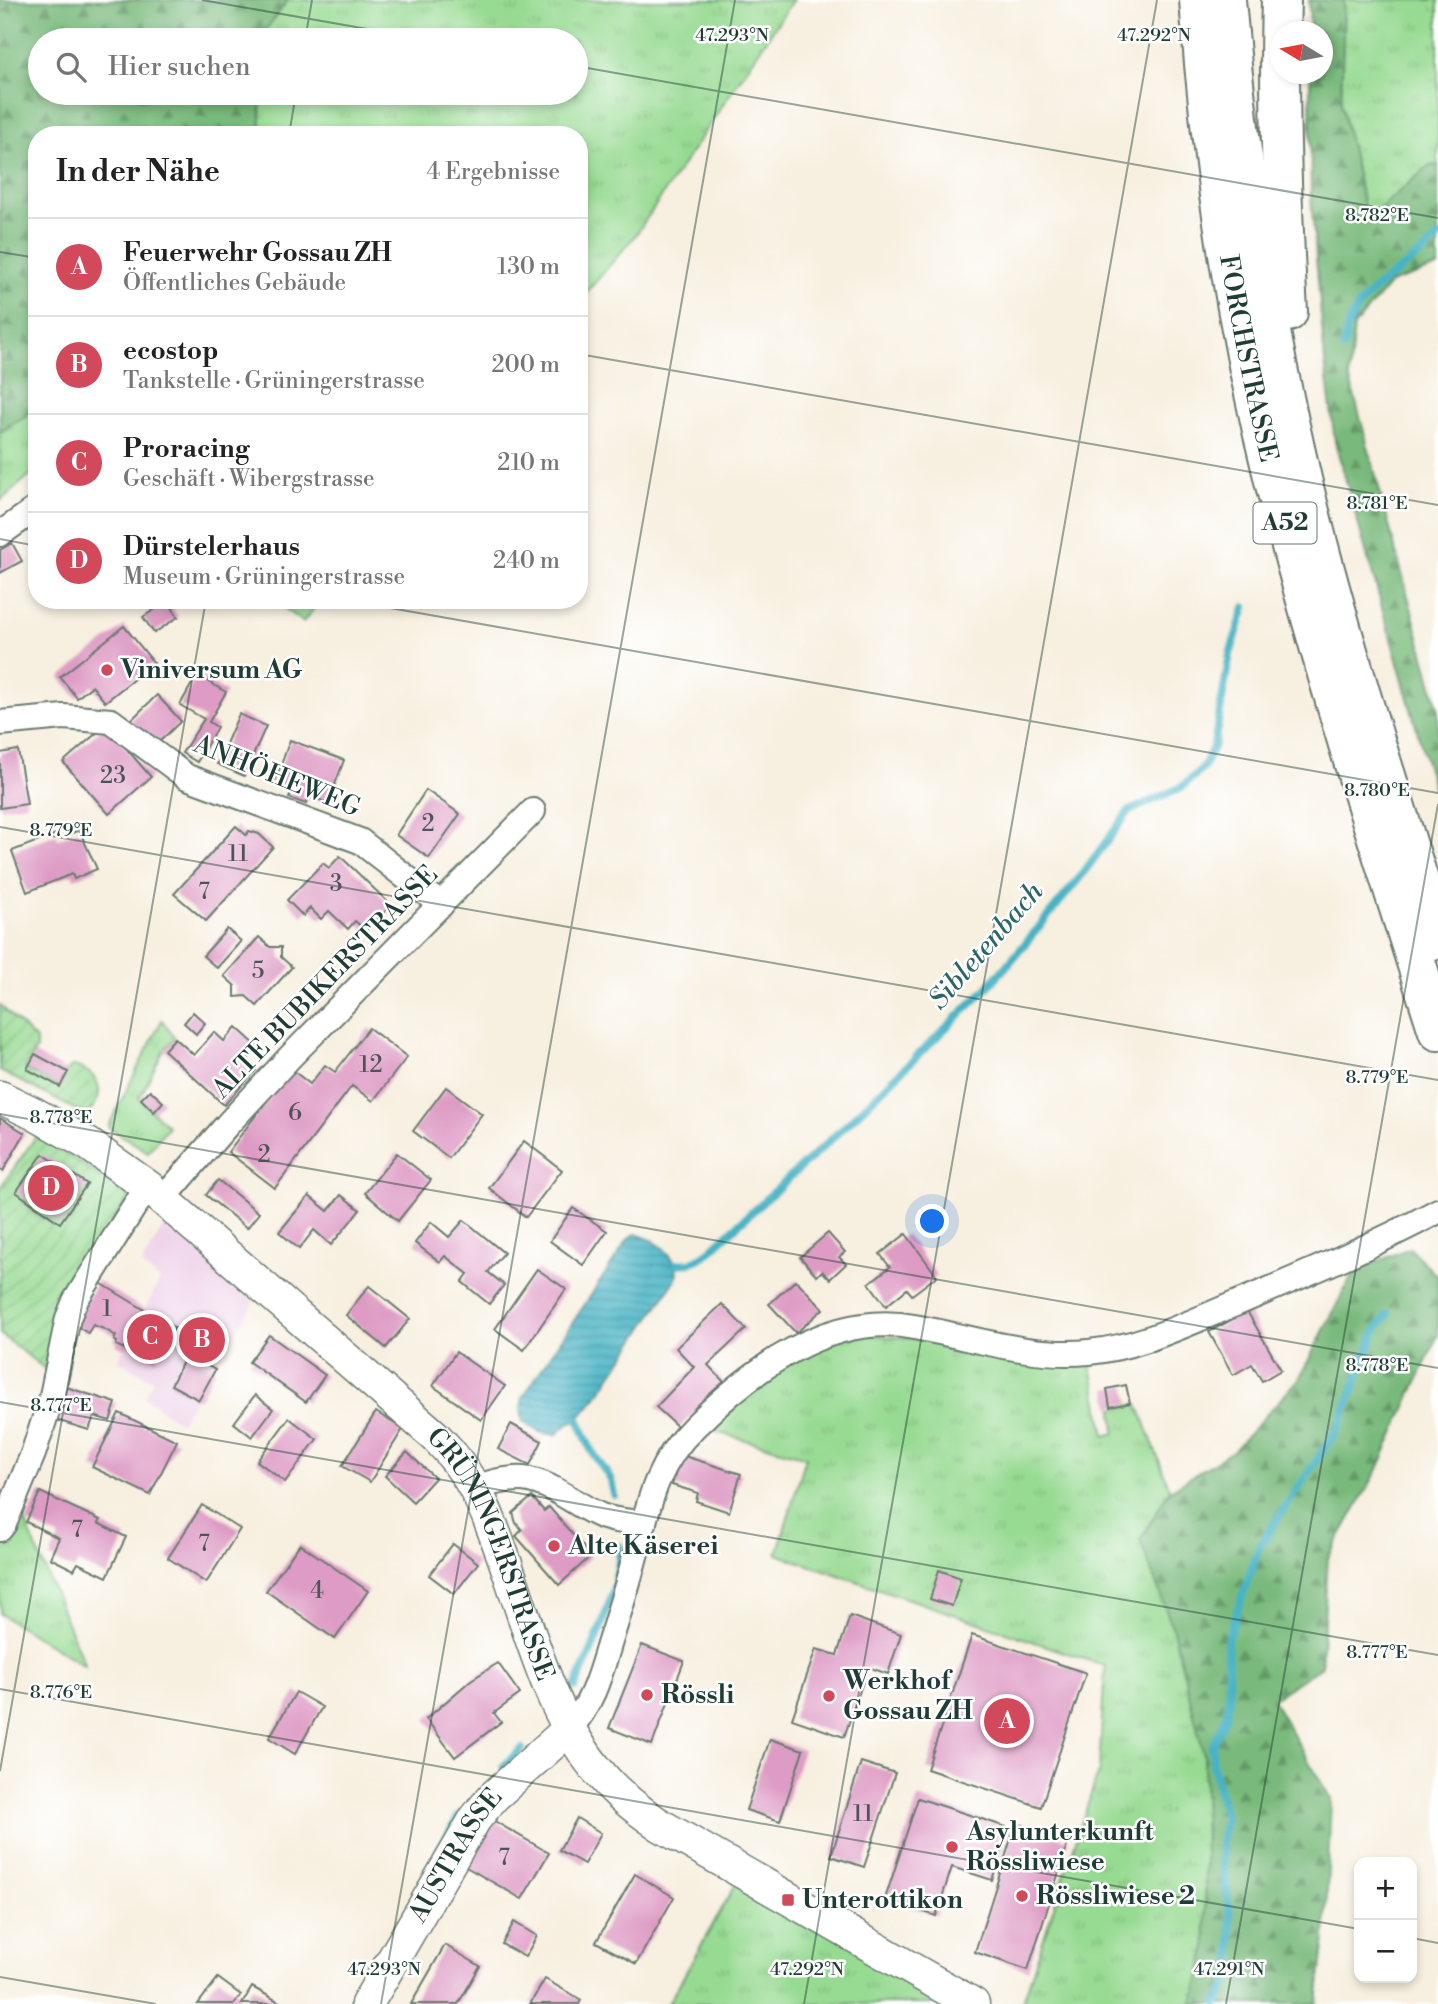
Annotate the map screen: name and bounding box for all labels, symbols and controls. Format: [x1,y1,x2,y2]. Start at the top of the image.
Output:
north arrow [1270,21,1333,84]
text: 47.293°N [695,24,769,47]
text: 47.292°N [1117,24,1192,47]
search box [28,28,588,105]
icon: search [52,48,90,86]
text: Hier suchen [108,51,250,83]
text: In der Nähe [56,153,220,191]
text: 4 Ergebnisse [427,158,560,186]
text: 8.782°E [1345,204,1409,227]
text: Feuerwehr Gossau ZH [123,237,392,269]
street label: FORCHSTRASSE [1212,252,1285,465]
text: A [71,253,87,281]
text: 130 m [497,253,560,281]
text: Öffentliches Gebäude [123,269,346,297]
text: ecostop [123,335,219,367]
text: B [70,351,88,379]
text: 200 m [492,351,560,379]
text: Tankstelle · Grüningerstrasse [123,367,425,395]
text: Proracing [123,433,249,465]
text: C [71,449,87,477]
text: 210 m [497,449,560,477]
text: Geschäft · Wibergstrasse [123,465,375,493]
text: 8.781°E [1346,492,1408,515]
road number: A52 [1254,502,1316,544]
text: Dürstelerhaus [123,531,300,563]
text: D [70,547,88,575]
text: 240 m [493,547,560,575]
text: Museum · Grüningerstrasse [123,563,405,591]
place label: Viniversum AG [120,654,303,686]
marker: Viniversum AG [99,662,115,678]
street label: ANHÖHEWEG [188,727,365,824]
house number: 23 [100,762,126,790]
text: 8.780°E [1344,779,1410,802]
house number: 2 [421,810,435,838]
text: 8.779°E [30,819,92,842]
house number: 11 [228,840,248,868]
street label: ALTE BUBIKERSTRASSE [205,859,445,1106]
house number: 3 [330,870,342,898]
water label: Sibletenbach [921,875,1051,1017]
house number: 7 [198,878,210,906]
house number: 5 [252,957,264,985]
house number: 12 [359,1051,383,1079]
text: 8.779°E [1346,1066,1408,1089]
house number: 6 [288,1099,302,1127]
text: 8.778°E [30,1106,92,1129]
house number: 2 [257,1141,271,1169]
pin: D [28,1162,74,1214]
your location [915,1204,949,1238]
house number: 1 [102,1295,112,1323]
pin: C [127,1311,173,1363]
pin: B [179,1314,225,1366]
text: 8.778°E [1346,1354,1408,1377]
text: 8.777°E [30,1394,92,1417]
street label: GRÜNINGERSTRASSE [420,1421,561,1685]
house number: 7 [71,1516,83,1544]
house number: 7 [198,1530,210,1558]
place label: Alte Käserei [567,1530,718,1562]
marker: Alte Käserei [546,1538,562,1554]
house number: 4 [310,1577,324,1605]
text: 8.777°E [1346,1641,1408,1664]
place label: Werkhof Gossau ZH [842,1665,973,1727]
place label: Rössli [661,1679,734,1711]
text: 8.776°E [30,1681,92,1704]
marker: Rössli [639,1687,655,1703]
marker: Werkhof Gossau ZH [821,1688,837,1704]
pin: A [984,1695,1030,1747]
street label: AUSTRASSE [402,1782,509,1929]
house number: 11 [853,1800,873,1828]
place label: Asylunterkunft Rössliwiese [965,1816,1154,1878]
marker: Asylunterkunft Rössliwiese [944,1839,960,1855]
house number: 7 [498,1844,510,1872]
map controls [1354,1857,1417,1983]
button: + [1354,1857,1417,1920]
place label: Rössliwiese 2 [1036,1880,1195,1912]
place label: Unterottikon [802,1884,963,1916]
marker: Rössliwiese 2 [1014,1888,1030,1904]
marker: Unterottikon [780,1892,796,1908]
button: − [1354,1920,1417,1983]
text: 47.293°N [347,1958,421,1981]
text: 47.292°N [770,1958,845,1981]
text: 47.291°N [1194,1958,1265,1981]

